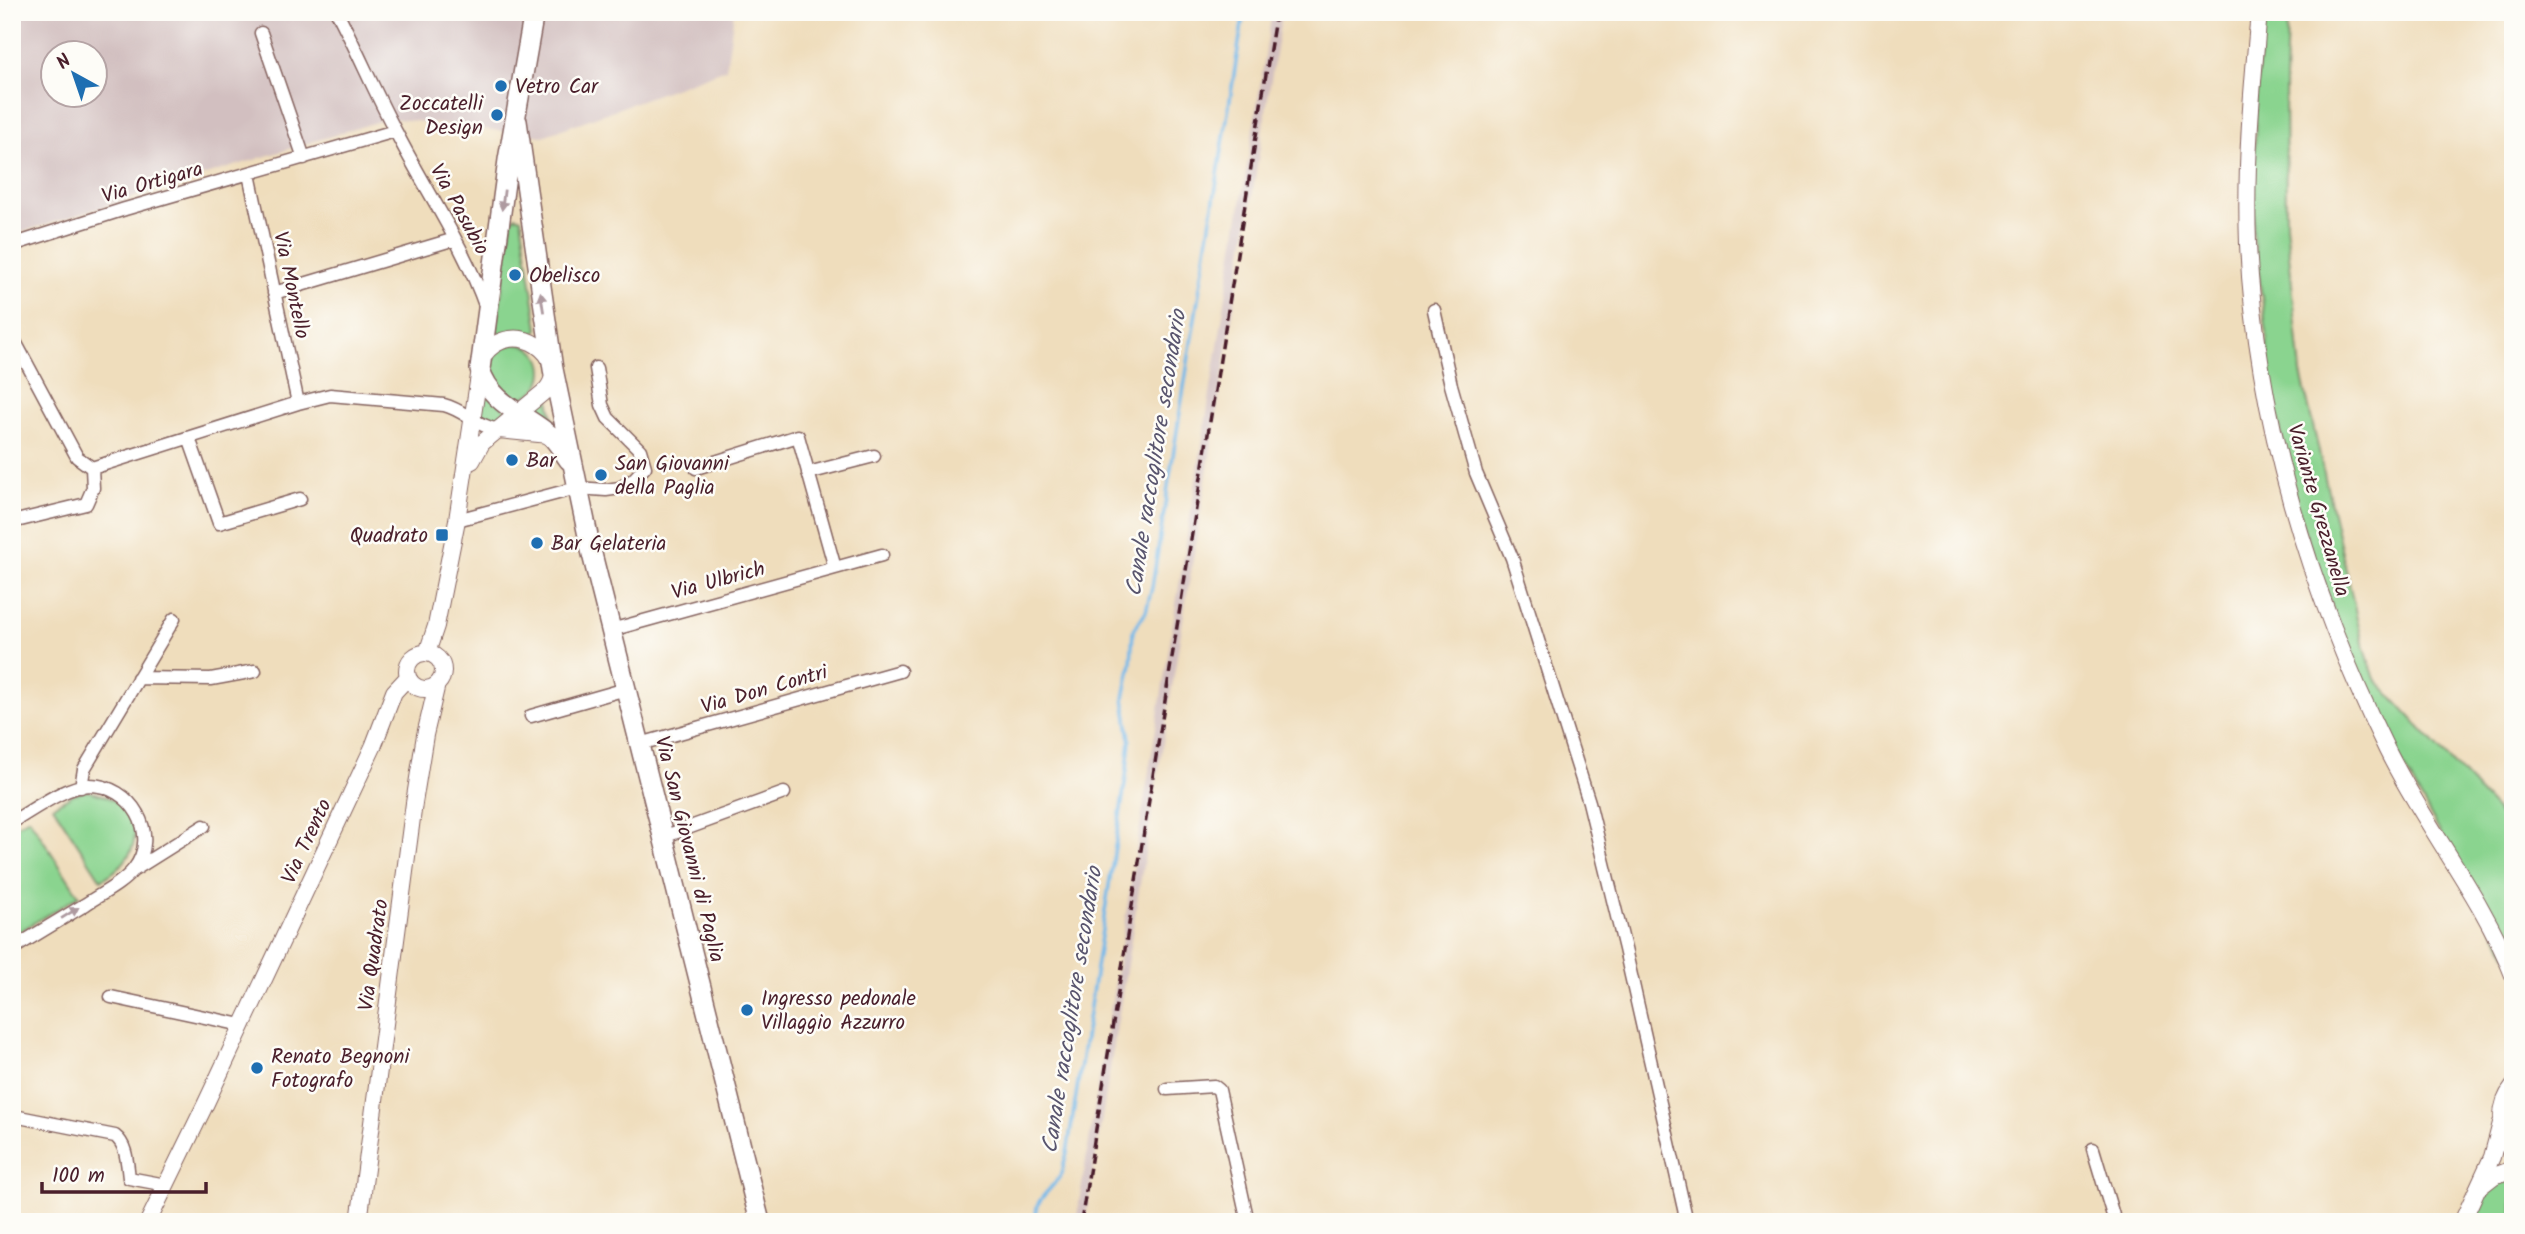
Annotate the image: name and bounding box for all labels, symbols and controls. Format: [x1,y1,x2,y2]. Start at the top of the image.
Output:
north arrow [38,38,108,108]
text: N [50,47,79,78]
place label: Vetro Car [515,71,599,104]
marker: Vetro Car [493,78,509,94]
place label: Zoccatelli Design [399,88,484,145]
marker: Zoccatelli Design [489,107,505,123]
street label: Via Ortigara [98,153,207,214]
street label: Via Pasubio [420,158,497,262]
one-way arrow [497,189,508,211]
street label: Via Montello [263,229,318,342]
place label: Obelisco [529,260,600,293]
marker: Obelisco [507,267,523,283]
one-way arrow [537,291,548,313]
water label: Canale raccoglitore secondario [1117,306,1198,599]
street label: Variante Grezzanella [2277,420,2358,601]
place label: Bar [526,445,557,478]
place label: San Giovanni della Paglia [615,448,730,505]
marker: Bar [504,452,520,468]
marker: San Giovanni della Paglia [593,467,609,483]
place label: Quadrato [350,520,428,553]
marker: Quadrato [434,527,450,543]
place label: Bar Gelateria [551,528,666,561]
marker: Bar Gelateria [529,535,545,551]
street label: Via Ulbrich [668,553,769,610]
street label: Via Don Contri [697,656,833,724]
street label: Via San Giovanni di Paglia [644,733,733,966]
street label: Via Trento [273,793,342,890]
water label: Canale raccoglitore secondario [1033,863,1114,1156]
street label: Via Quadrato [350,897,399,1013]
one-way arrow [61,907,80,920]
place label: Ingresso pedonale Villaggio Azzurro [761,983,917,1040]
marker: Ingresso pedonale Villaggio Azzurro [739,1002,755,1018]
place label: Renato Begnoni Fotografo [271,1041,411,1098]
marker: Renato Begnoni Fotografo [249,1060,265,1076]
scale bar [42,1150,206,1194]
text: 100 m [52,1160,105,1193]

